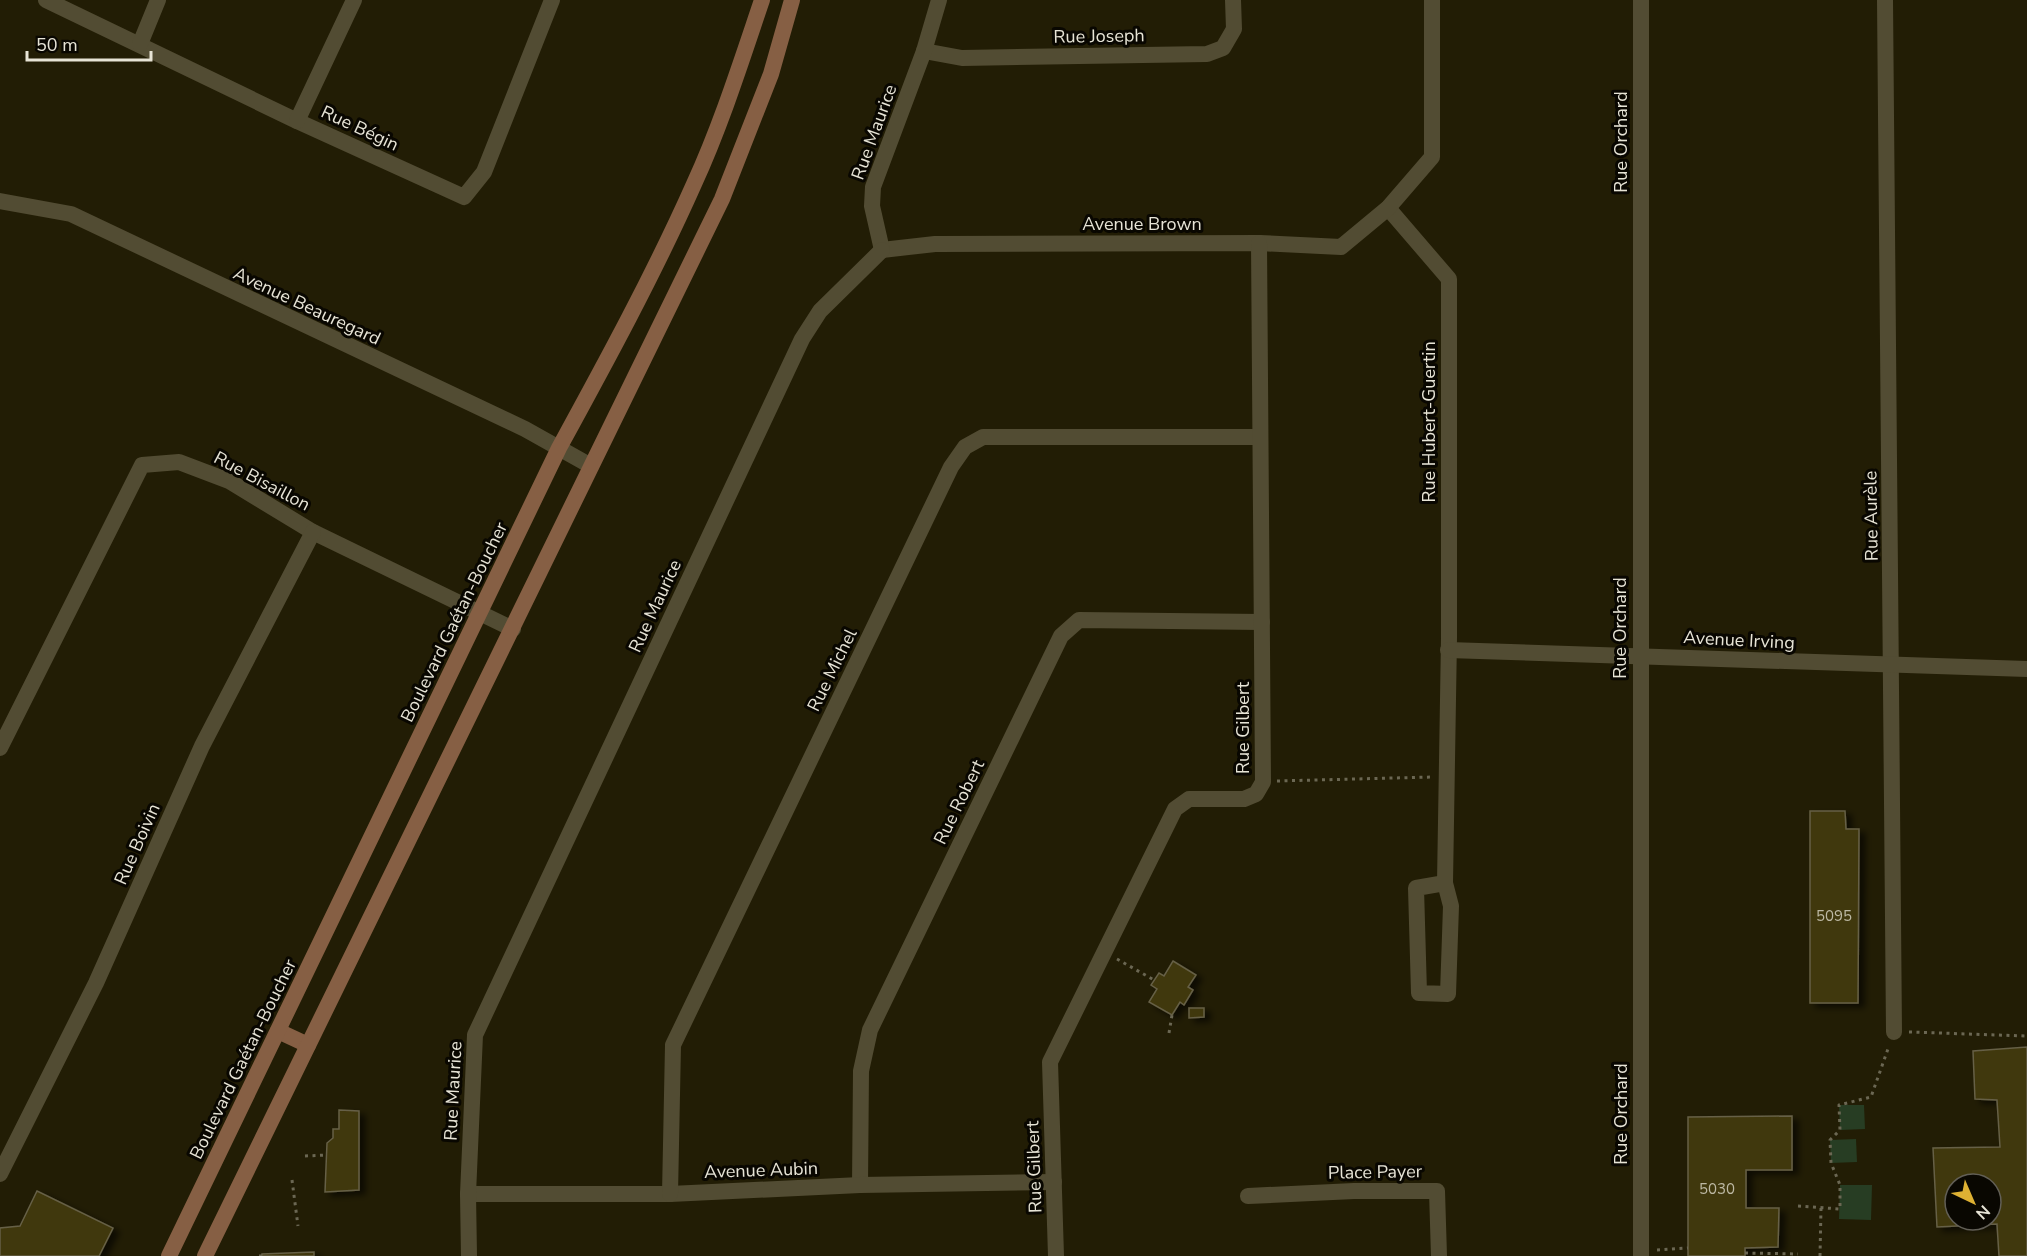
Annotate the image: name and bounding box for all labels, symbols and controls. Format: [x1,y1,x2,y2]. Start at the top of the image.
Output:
street label: Rue Joseph [1053,23,1145,49]
scale bar [27,24,152,62]
text: 50 m [36,33,78,57]
street label: Rue Maurice [846,81,902,183]
street label: Rue Orchard [1609,91,1633,193]
street label: Rue Bégin [317,100,403,156]
street label: Avenue Brown [1082,212,1202,236]
street label: Avenue Beauregard [229,261,385,351]
street label: Rue Hubert-Guertin [1417,341,1441,503]
street label: Rue Bisaillon [210,446,314,516]
street label: Rue Aurèle [1858,471,1884,561]
street label: Boulevard Gaétan-Boucher [395,517,513,726]
street label: Rue Maurice [623,556,687,656]
street label: Rue Orchard [1608,577,1632,679]
street label: Rue Michel [802,624,863,715]
street label: Avenue Irving [1683,625,1795,655]
street label: Rue Gilbert [1231,681,1255,774]
street label: Rue Robert [928,755,990,848]
street label: Rue Boivin [108,800,166,888]
house number: 5095 [1816,906,1852,926]
street label: Boulevard Gaétan-Boucher [184,954,302,1163]
street label: Rue Maurice [438,1041,468,1141]
street label: Rue Orchard [1609,1063,1633,1165]
street label: Rue Gilbert [1020,1120,1048,1213]
street label: Avenue Aubin [704,1156,818,1184]
street label: Place Payer [1328,1159,1423,1185]
north arrow [1943,1172,2003,1232]
house number: 5030 [1699,1179,1735,1199]
text: N [1971,1200,1995,1224]

